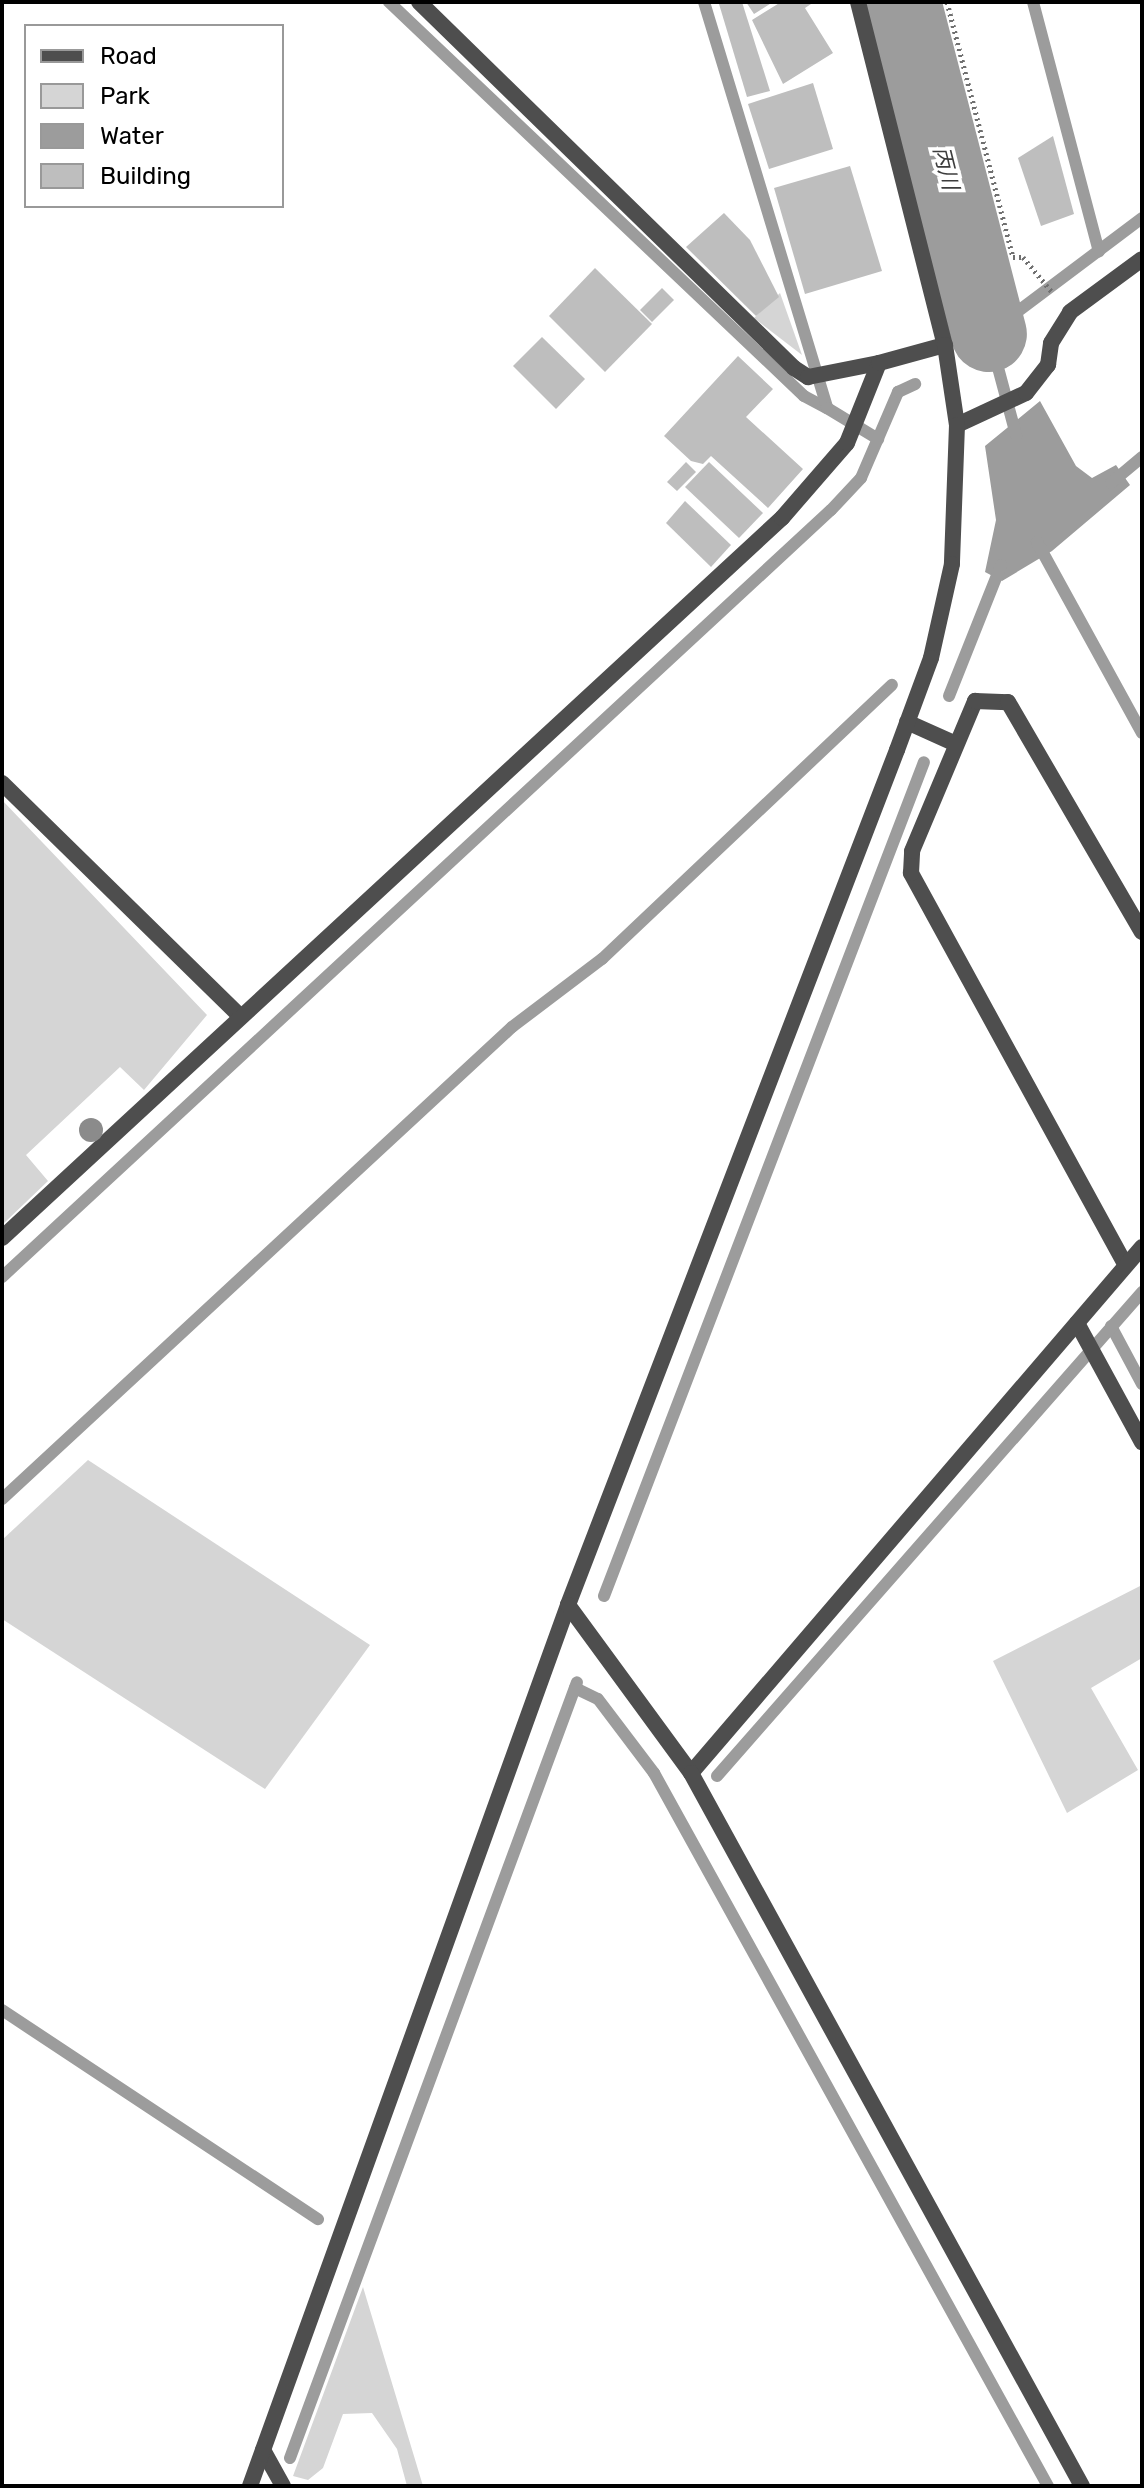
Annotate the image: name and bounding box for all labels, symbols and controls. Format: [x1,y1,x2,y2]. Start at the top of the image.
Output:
legend [24,24,284,208]
text: Road [100,42,157,70]
text: Park [100,82,150,110]
text: Water [100,122,164,150]
water label: 丙川 [928,143,964,193]
text: Building [100,162,191,190]

